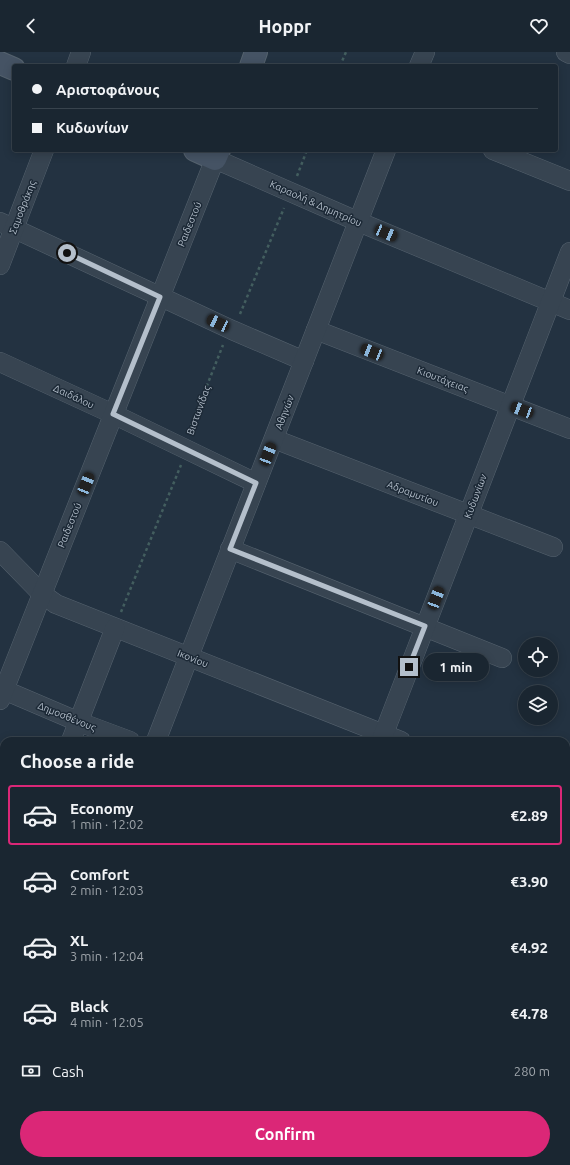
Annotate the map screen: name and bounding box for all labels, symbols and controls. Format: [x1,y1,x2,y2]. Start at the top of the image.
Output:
icon: back [20,15,42,37]
icon: heart [528,15,550,37]
text: Hoppr [259,16,311,36]
text: Αριστοφάνους [56,81,159,98]
text: Κυδωνίων [56,119,129,136]
street label: Σαμοθράκης [7,178,38,236]
street label: Καραολή & Δημητρίου [268,178,363,229]
street label: Ραιδεστού [175,200,203,248]
car [373,223,399,243]
route start [58,244,76,262]
car [205,312,231,334]
car [359,342,385,362]
street label: Κιουτάχειας [416,365,470,394]
street label: Δαιδάλου [52,382,96,411]
street label: Βιστωνίδας [184,384,213,436]
street label: Αθηνών [273,393,296,431]
car [509,400,535,420]
car [258,441,278,467]
car [76,471,96,497]
street label: Κυδωνίων [462,472,489,520]
street label: Αδραμυτίου [386,479,440,508]
street label: Ραιδεστού [55,501,83,549]
car [426,585,446,611]
map controls [518,637,558,725]
button: locate [518,637,558,677]
street label: Ικονίου [176,647,210,670]
callout: 1 min [423,653,489,681]
route end [400,658,418,676]
text: 1 min [440,660,472,674]
button: layers [518,685,558,725]
street label: Δημοσθένους [36,700,98,733]
text: Choose a ride [20,751,134,771]
icon: car [22,797,58,833]
text: Economy [70,800,134,817]
text: €2.89 [510,807,548,824]
text: 1 min · 12:02 [70,817,144,831]
icon: car [22,863,58,899]
text: Comfort [70,866,129,883]
text: €3.90 [510,873,548,890]
text: 2 min · 12:03 [70,883,144,897]
icon: car [22,929,58,965]
text: XL [70,932,88,949]
text: €4.92 [510,939,548,956]
text: 3 min · 12:04 [70,949,144,963]
icon: car [22,995,58,1031]
text: Black [70,998,109,1015]
text: €4.78 [510,1005,548,1022]
text: 4 min · 12:05 [70,1015,144,1029]
icon: cash [20,1060,42,1082]
text: Cash [52,1063,84,1080]
text: 280 m [514,1064,550,1078]
button: Confirm [20,1111,550,1157]

